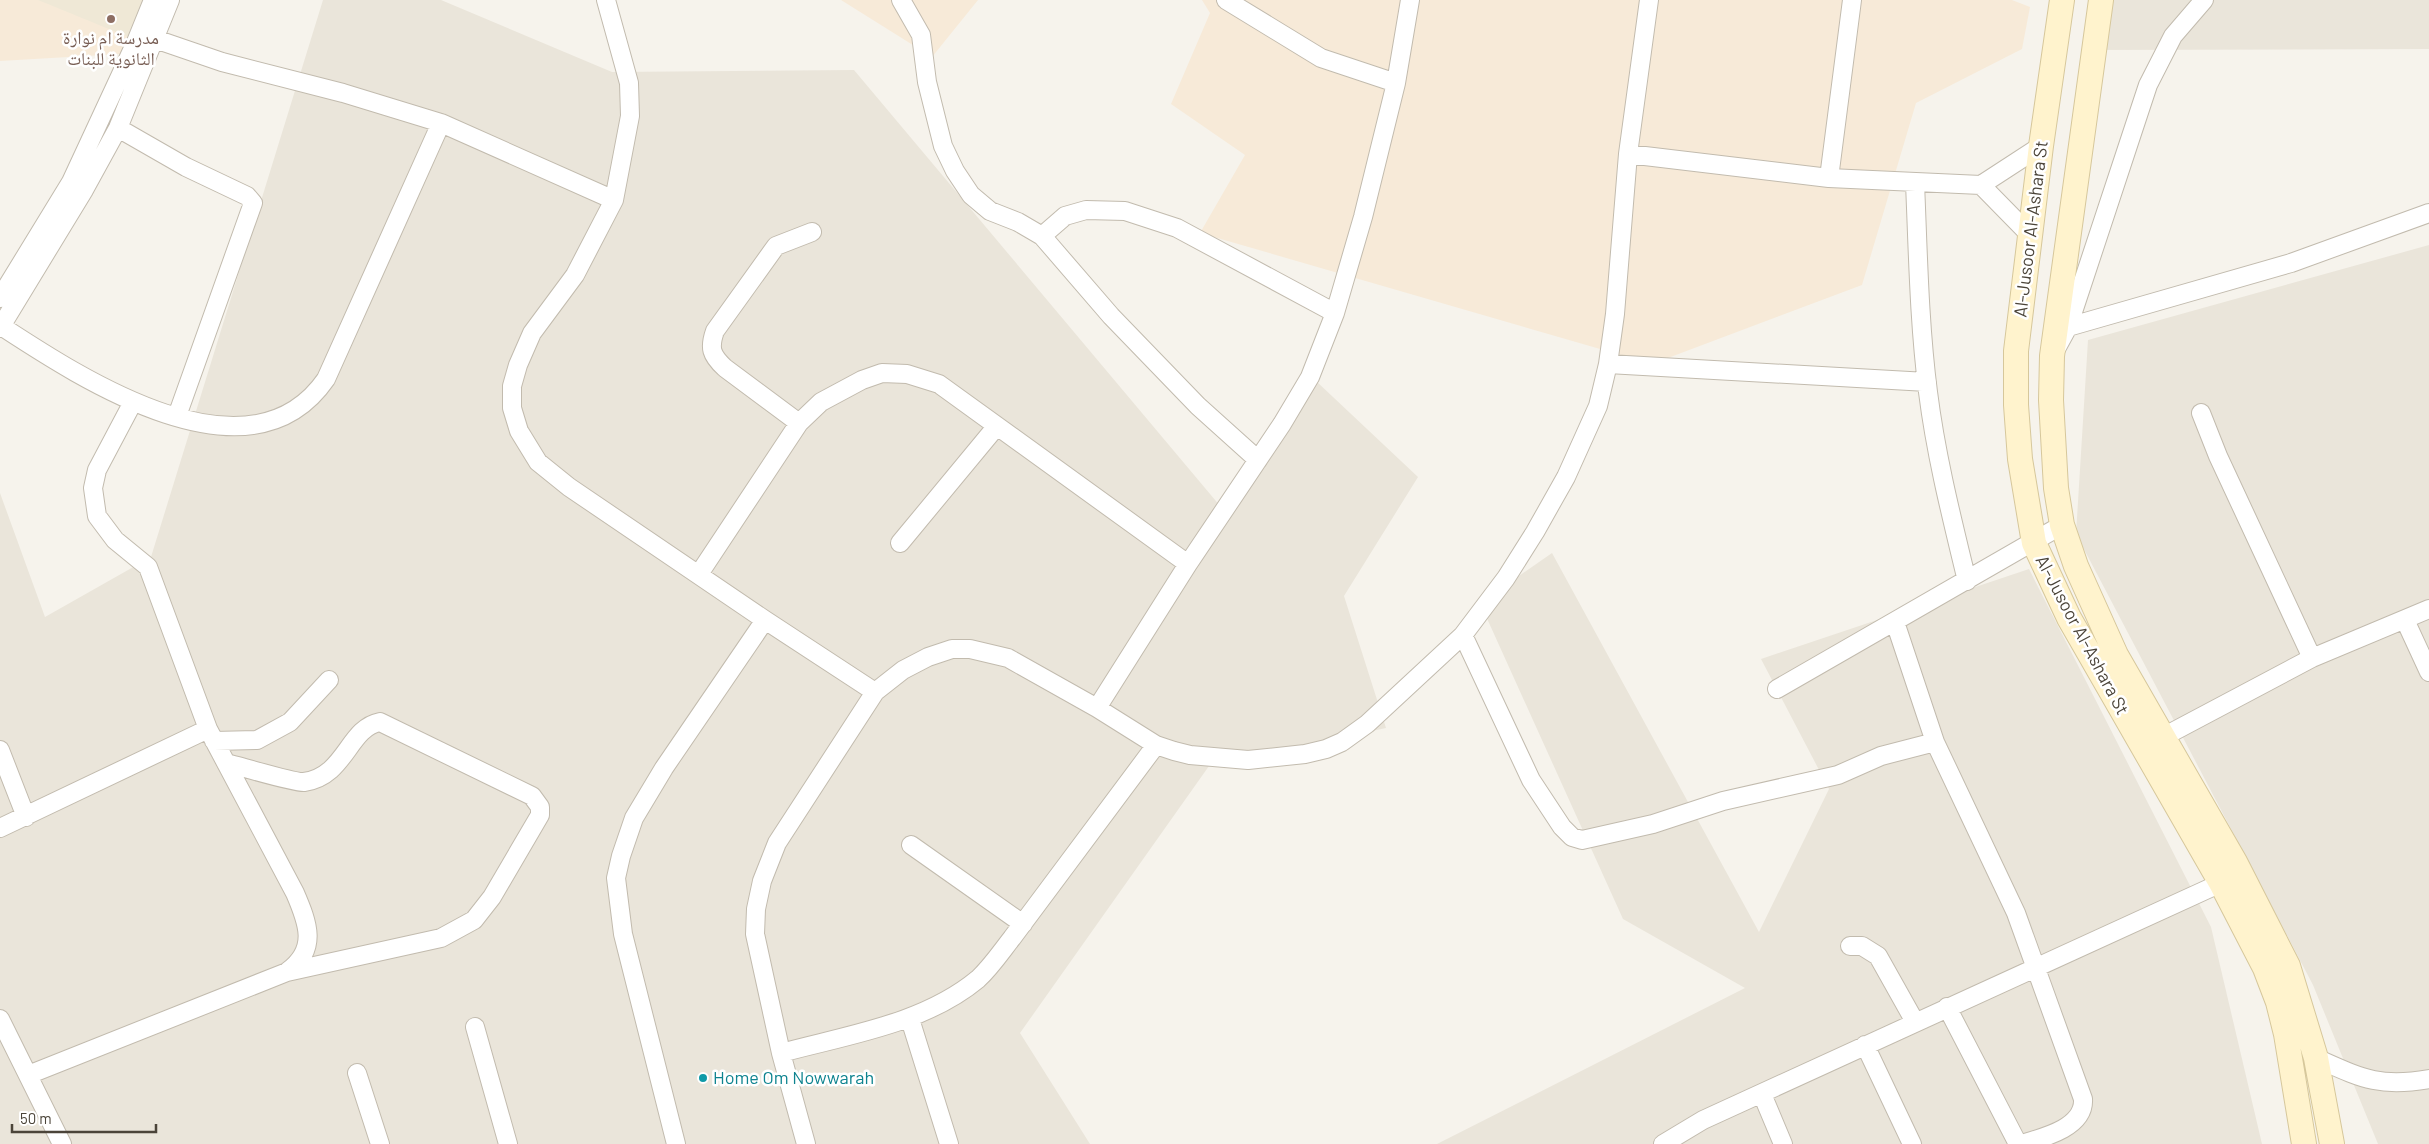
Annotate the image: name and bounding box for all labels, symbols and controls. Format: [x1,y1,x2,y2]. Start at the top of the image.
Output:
marker: مدرسة ام نوارة الثانوية للبنات [105,13,117,25]
place label: مدرسة ام نوارة الثانوية للبنات [63,26,159,70]
street label: Al-Jusoor Al-Ashara St [2008,139,2052,318]
street label: Al-Jusoor Al-Ashara St [2031,551,2134,718]
place label: Home Om Nowwarah [713,1066,874,1088]
marker: Home Om Nowwarah [697,1072,709,1084]
scale bar [12,1102,156,1134]
text: 50 m [20,1109,52,1127]

